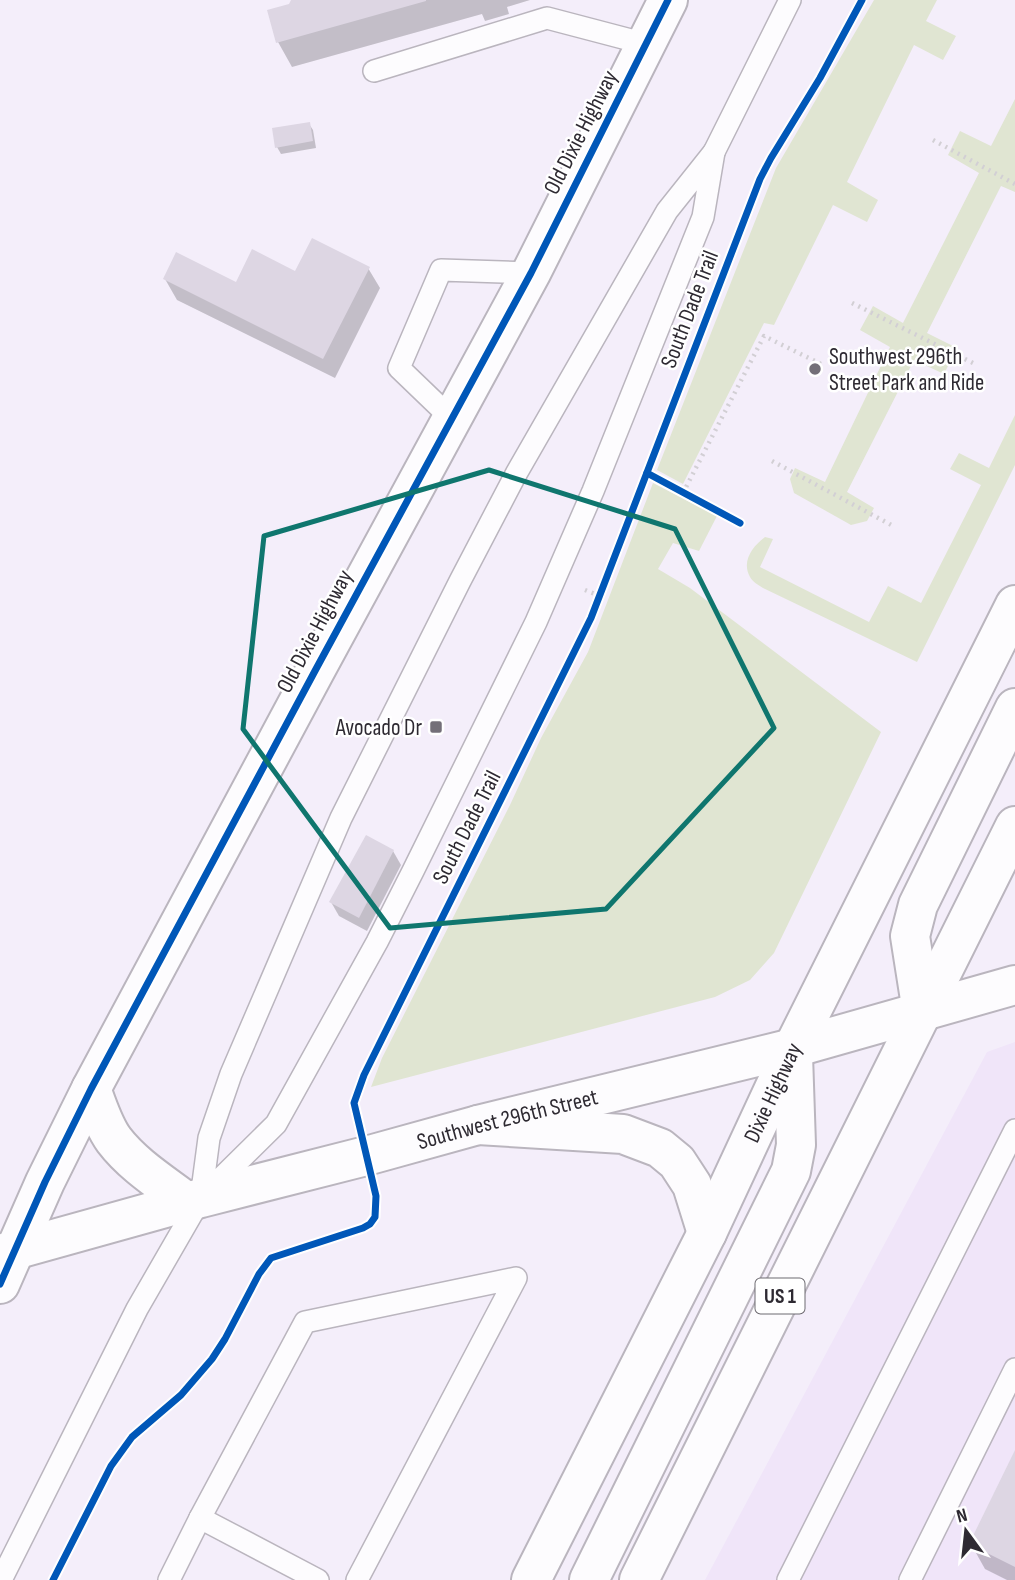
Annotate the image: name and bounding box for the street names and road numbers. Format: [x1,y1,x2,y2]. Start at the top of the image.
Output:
street label: Old Dixie Highway [538,66,624,199]
street label: South Dade Trail [655,247,725,372]
street label: Old Dixie Highway [271,565,359,698]
street label: South Dade Trail [426,766,507,889]
street label: Dixie Highway [738,1039,808,1147]
street label: Southwest 296th Street [414,1083,601,1156]
road number: US 1 [756,1278,804,1314]

